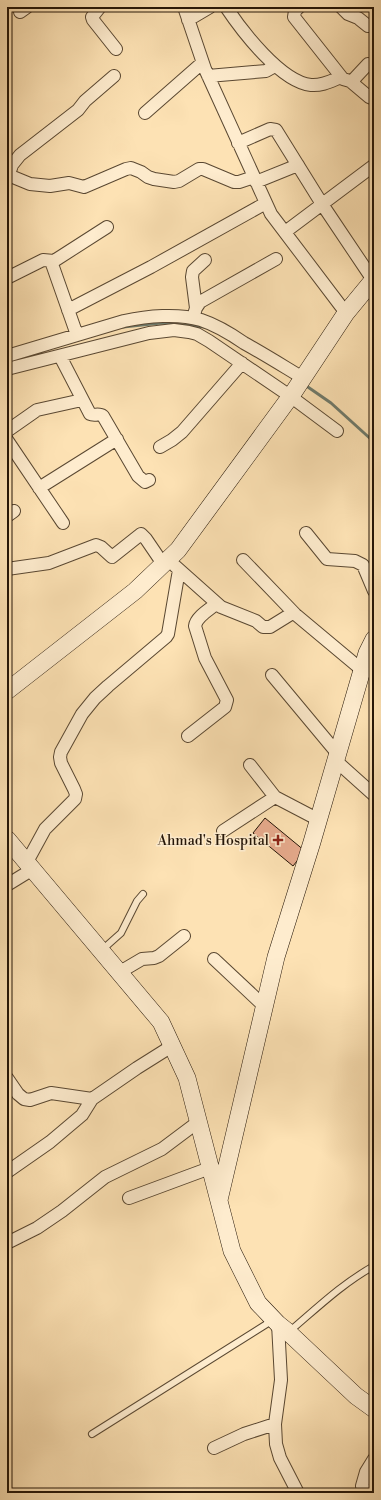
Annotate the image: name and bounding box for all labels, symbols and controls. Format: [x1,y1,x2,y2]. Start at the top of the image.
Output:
place label: Ahmad's Hospital [156,832,269,850]
marker: Ahmad's Hospital [272,834,284,846]

